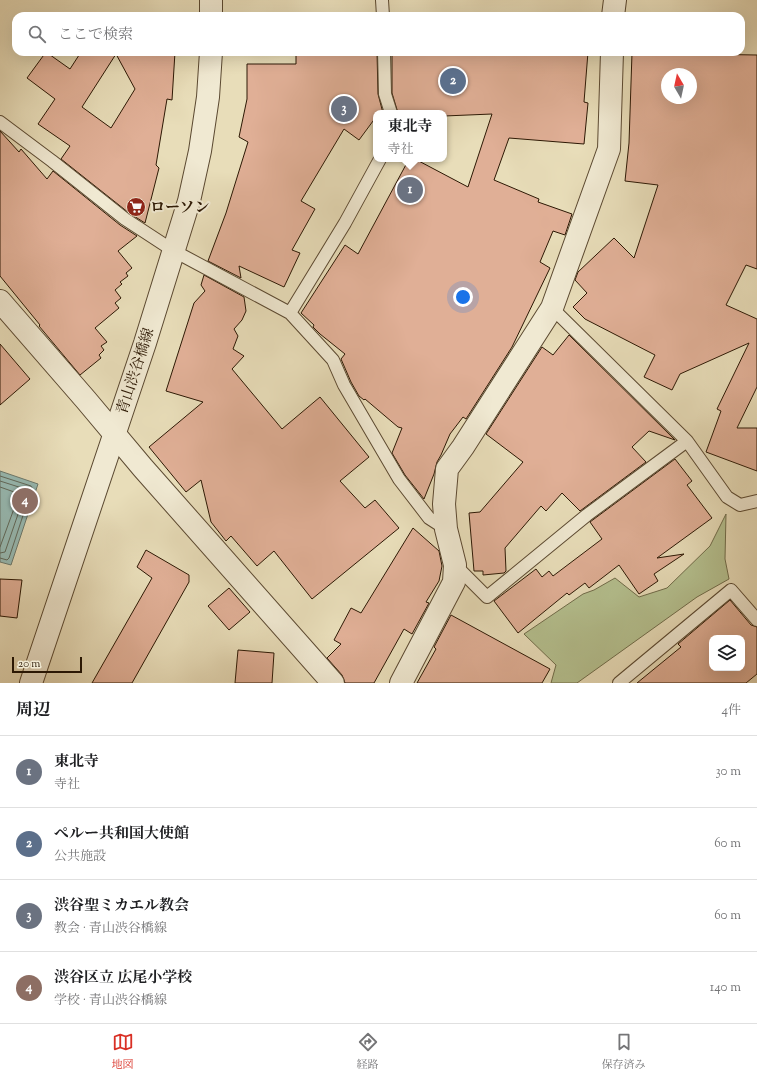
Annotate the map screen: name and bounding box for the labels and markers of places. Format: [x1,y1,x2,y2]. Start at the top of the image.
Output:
pin: 2 [440,66,466,96]
pin: 3 [331,94,357,124]
pin: 1 [397,175,423,205]
supermarket icon: ローソン [125,196,147,218]
place label: ローソン [150,198,209,219]
pin: 4 [12,486,38,516]

